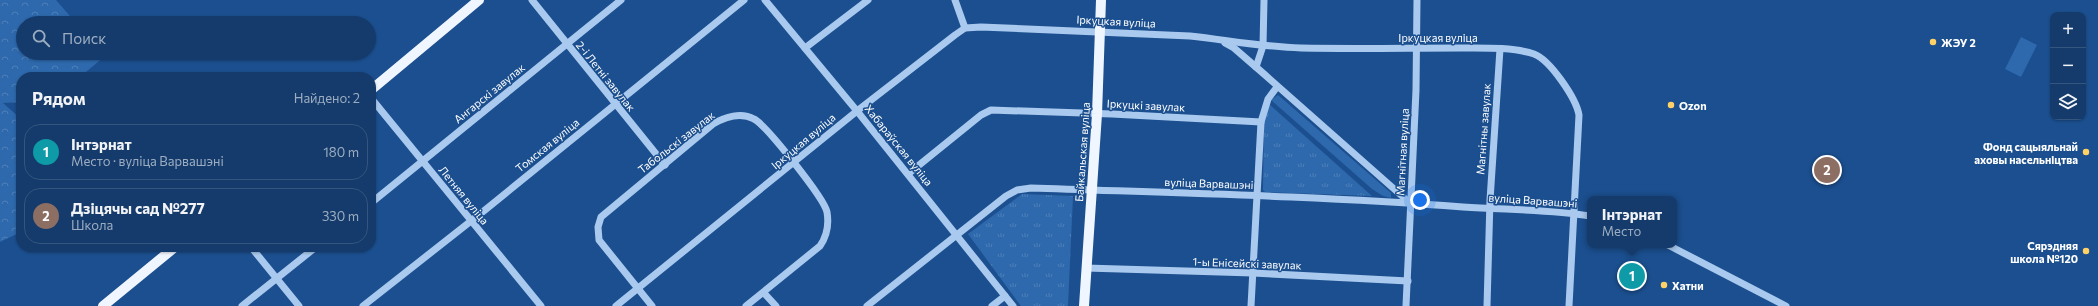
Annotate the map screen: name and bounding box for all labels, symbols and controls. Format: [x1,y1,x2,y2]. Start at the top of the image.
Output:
street label: Іркуцкая вуліца [1076,12,1156,30]
map controls [2050,12,2086,120]
button: + [2050,12,2086,48]
search box [16,16,376,60]
icon: search [30,27,52,49]
text: Поиск [62,29,106,47]
street label: Іркуцкая вуліца [1398,31,1478,44]
place label: ЖЭУ 2 [1941,36,1976,49]
marker: ЖЭУ 2 [1928,37,1938,47]
street label: 2-і Летні завулак [574,38,638,114]
button: − [2050,48,2086,84]
street label: Ангарскі завулак [451,60,527,125]
street label: Магнітны завулак [1473,83,1493,175]
button: layers [2050,84,2086,120]
text: Рядом [32,88,86,109]
text: Найдено: 2 [294,90,360,106]
street label: Іркуцкі завулак [1107,96,1186,114]
place label: Ozon [1679,99,1707,112]
marker: Ozon [1666,100,1676,110]
street label: Хабараўская вуліца [862,102,936,188]
street label: Байкальская вуліца [1072,102,1092,202]
street label: Табольскі завулак [635,108,717,176]
street label: Магнітная вуліца [1393,108,1411,196]
street label: Іркуцкая вуліца [768,111,838,171]
street label: Томская вуліца [513,115,581,175]
text: Інтэрнат [71,135,132,153]
place label: Фонд сацыяльнай аховы насельніцтва [1974,140,2078,166]
text: 1 [43,144,49,160]
text: 180 m [323,144,359,160]
marker: Фонд сацыяльнай аховы насельніцтва [2081,147,2091,157]
text: Место · вуліца Варвашэні [71,153,224,169]
pin: 2 [1814,155,1840,185]
street label: Летняя вуліца [436,163,492,227]
street label: вуліца Варвашэні [1164,175,1254,191]
your location [1410,190,1430,210]
street label: вуліца Варвашэні [1488,190,1578,210]
popup [1587,196,1677,248]
text: Дзіцячы сад №277 [71,199,205,217]
text: Інтэрнат [1602,205,1662,223]
text: 2 [42,208,50,224]
text: 330 m [322,208,359,224]
text: Школа [71,217,113,233]
text: Место [1602,223,1641,239]
place label: Сярэдняя школа №120 [2010,239,2078,265]
marker: Сярэдняя школа №120 [2081,246,2091,256]
street label: 1-ы Енісейскі завулак [1192,255,1302,271]
pin: 1 [1619,261,1645,291]
place label: Хатни [1672,279,1704,292]
marker: Хатни [1659,280,1669,290]

